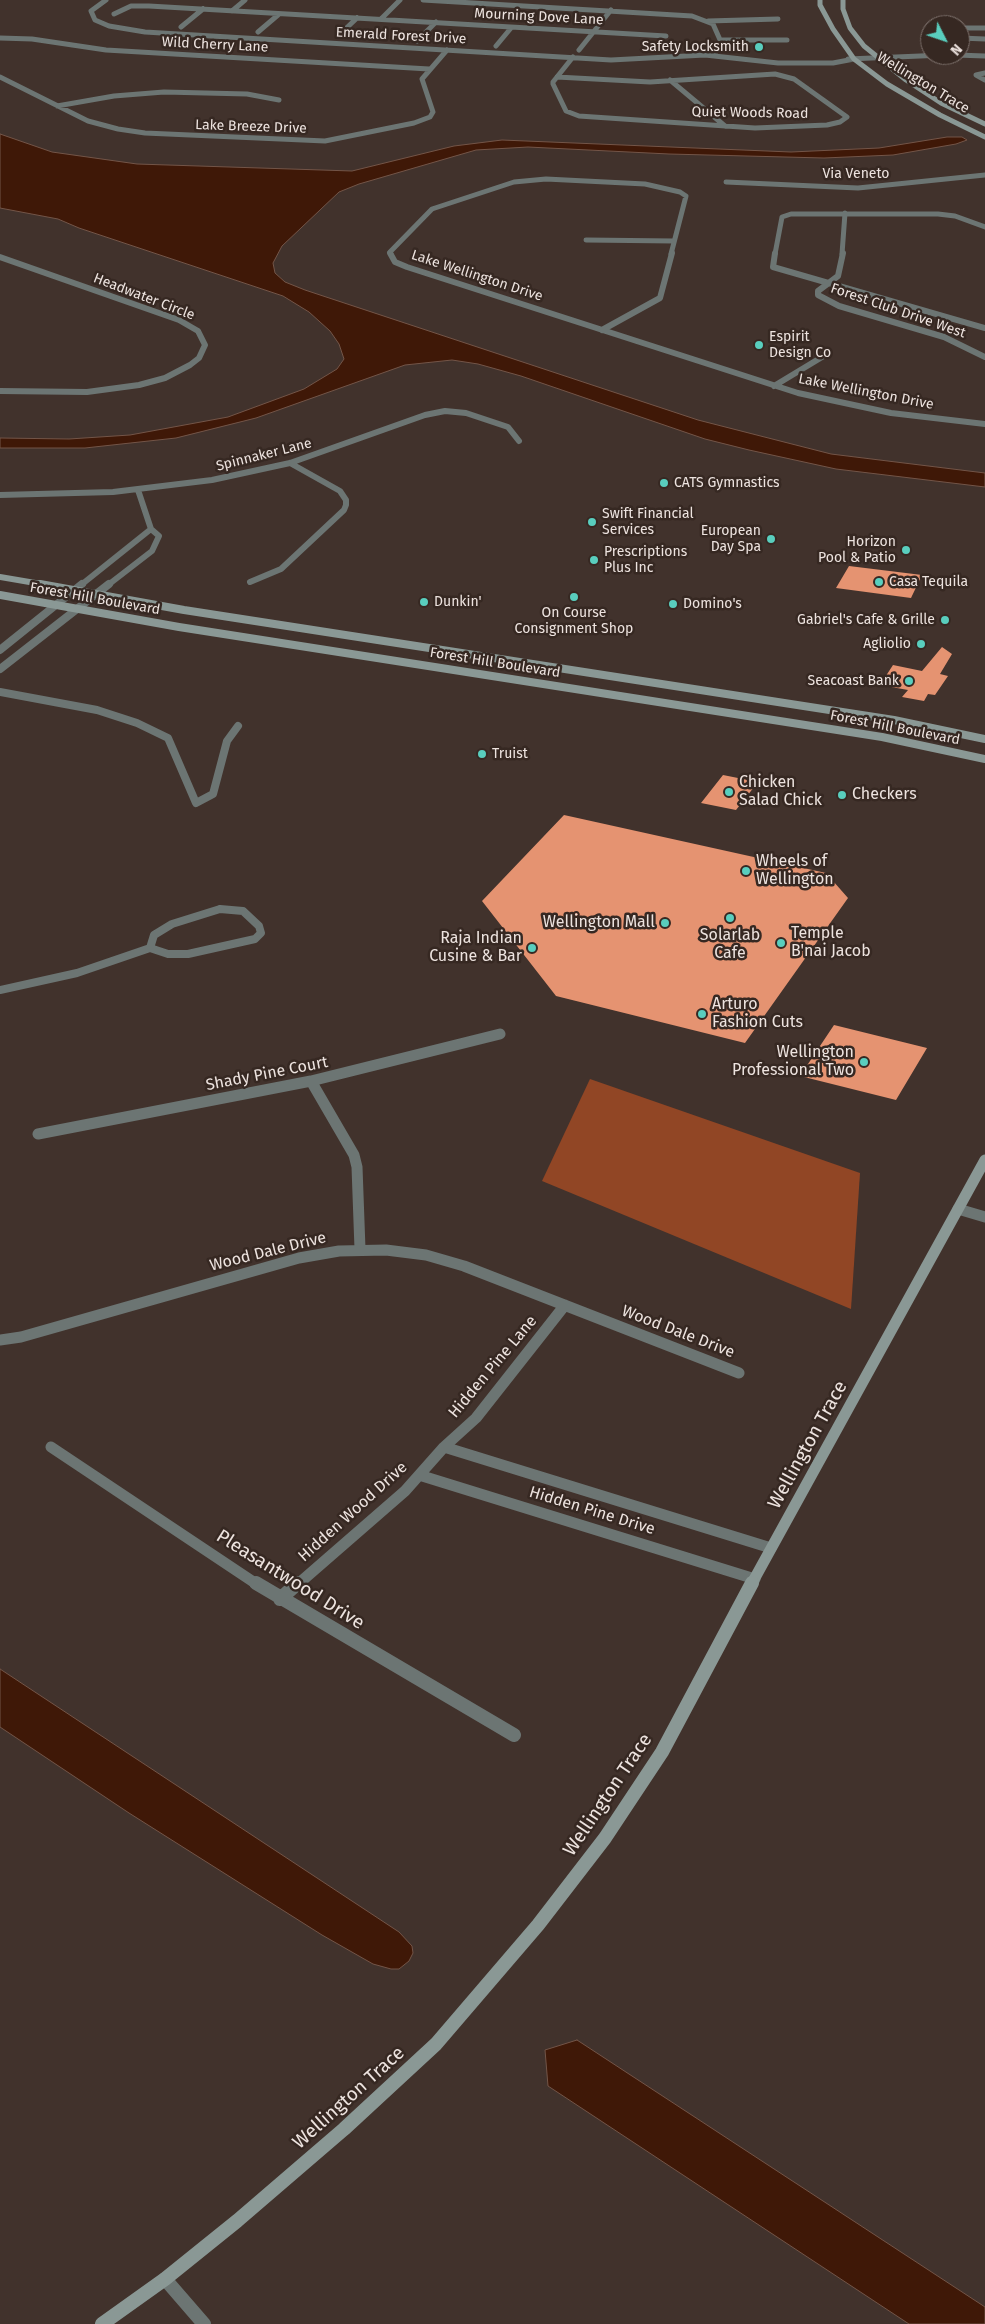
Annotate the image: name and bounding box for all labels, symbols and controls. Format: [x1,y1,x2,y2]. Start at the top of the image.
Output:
street label: Mourning Dove Lane [474,5,604,29]
north arrow [920,15,970,65]
street label: Emerald Forest Drive [335,24,467,48]
street label: Wild Cherry Lane [161,34,269,56]
place label: Safety Locksmith [642,39,749,55]
text: N [946,40,965,59]
marker: Safety Locksmith [753,41,765,53]
street label: Wellington Trace [874,49,972,117]
street label: Quiet Woods Road [691,104,809,122]
street label: Lake Breeze Drive [195,117,307,137]
street label: Via Veneto [823,166,889,182]
street label: Lake Wellington Drive [409,247,545,305]
street label: Headwater Circle [91,270,197,324]
street label: Forest Club Drive West [828,280,968,342]
place label: Espirit Design Co [769,329,831,362]
marker: Espirit Design Co [753,339,765,351]
street label: Lake Wellington Drive [797,371,935,413]
street label: Spinnaker Lane [214,435,314,475]
place label: CATS Gymnastics [674,475,780,491]
marker: CATS Gymnastics [658,477,670,489]
place label: Swift Financial Services [602,506,694,538]
marker: Swift Financial Services [586,516,598,528]
place label: European Day Spa [701,523,761,556]
marker: European Day Spa [765,533,777,545]
place label: Horizon Pool & Patio [818,534,896,566]
place label: Prescriptions Plus Inc [604,544,687,576]
marker: Horizon Pool & Patio [900,544,912,556]
marker: Prescriptions Plus Inc [588,554,600,566]
place label: Casa Tequila [889,574,968,590]
marker: Casa Tequila [873,576,885,588]
street label: Forest Hill Boulevard [29,579,161,619]
marker: On Course Consignment Shop [568,591,580,603]
place label: Dunkin' [434,594,482,610]
marker: Dunkin' [418,596,430,608]
place label: Domino's [683,596,742,612]
marker: Domino's [667,598,679,610]
place label: On Course Consignment Shop [515,605,633,638]
place label: Gabriel's Cafe & Grille [797,612,935,628]
marker: Gabriel's Cafe & Grille [939,614,951,626]
place label: Agliolio [863,636,911,652]
marker: Agliolio [915,638,927,650]
street label: Forest Hill Boulevard [429,644,561,682]
place label: Seacoast Bank [808,673,899,689]
marker: Seacoast Bank [903,675,915,687]
street label: Forest Hill Boulevard [829,707,961,749]
place label: Truist [492,746,528,762]
marker: Truist [476,748,488,760]
place label: Chicken Salad Chick [739,773,822,811]
place label: Checkers [852,785,917,805]
marker: Chicken Salad Chick [723,786,735,798]
marker: Checkers [836,789,848,801]
place label: Wheels of Wellington [756,852,834,890]
marker: Wheels of Wellington [740,865,752,877]
marker: Solarlab Cafe [724,912,736,924]
place label: Wellington Mall [543,913,655,933]
marker: Wellington Mall [659,917,671,929]
place label: Temple B'nai Jacob [791,924,871,962]
place label: Solarlab Cafe [700,926,760,964]
place label: Raja Indian Cusine & Bar [429,929,522,967]
marker: Temple B'nai Jacob [775,937,787,949]
marker: Raja Indian Cusine & Bar [526,942,538,954]
place label: Arturo Fashion Cuts [712,995,803,1033]
marker: Arturo Fashion Cuts [696,1008,708,1020]
place label: Wellington Professional Two [732,1043,854,1081]
street label: Shady Pine Court [204,1053,330,1095]
marker: Wellington Professional Two [858,1056,870,1068]
street label: Wood Dale Drive [208,1228,328,1276]
street label: Wood Dale Drive [619,1302,737,1362]
street label: Hidden Pine Lane [445,1312,541,1422]
street label: Wellington Trace [763,1377,853,1513]
street label: Hidden Wood Drive [295,1458,411,1566]
street label: Hidden Pine Drive [527,1483,657,1539]
street label: Pleasantwood Drive [212,1525,368,1635]
street label: Wellington Trace [559,1730,657,1860]
street label: Wellington Trace [288,2042,410,2154]

